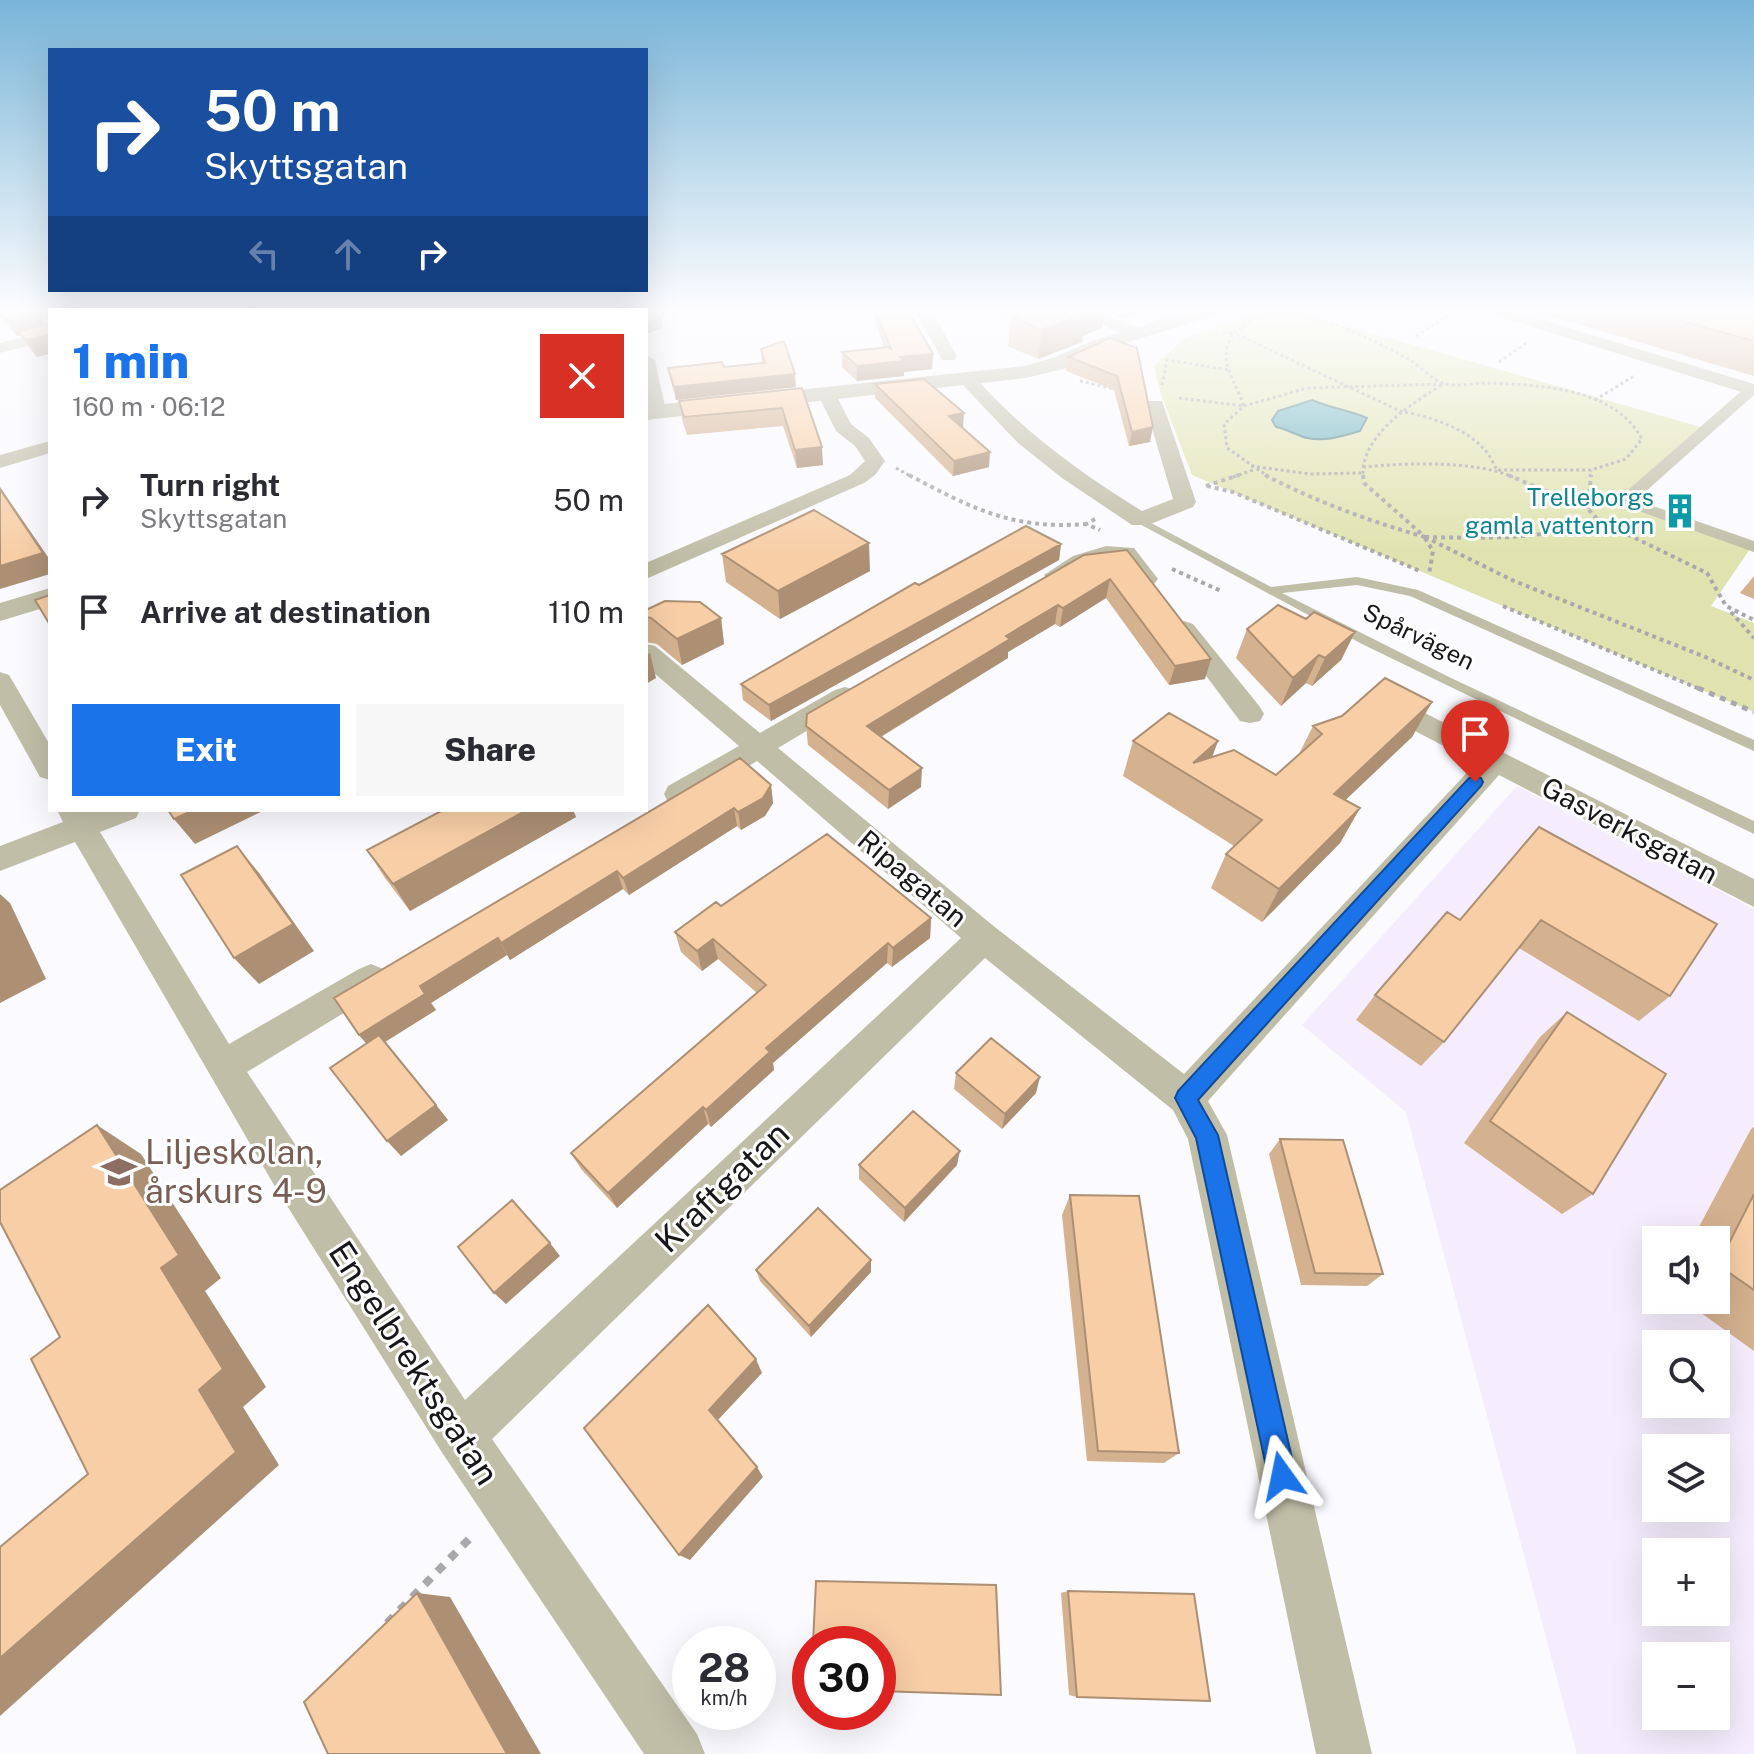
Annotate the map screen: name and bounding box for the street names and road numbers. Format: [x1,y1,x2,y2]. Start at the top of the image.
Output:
street label: Spårvägen [1359,597,1479,675]
street label: Gasverksgatan [1536,770,1724,890]
street label: Ripagatan [852,823,974,933]
street label: Kraftgatan [647,1113,797,1261]
street label: Engelbrektsgatan [320,1234,508,1492]

